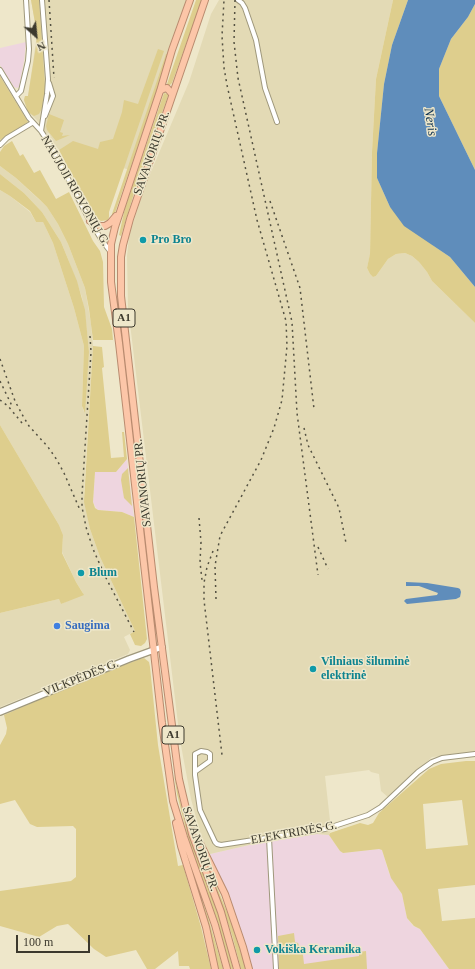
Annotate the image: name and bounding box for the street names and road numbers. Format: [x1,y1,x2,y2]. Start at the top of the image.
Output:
street label: SAVANORIŲ PR. [131,109,173,197]
street label: NAUJOJI RIOVONIŲ G. [38,133,112,249]
road number: A1 [113,309,135,327]
street label: SAVANORIŲ PR. [131,438,155,528]
street label: VILKPĖDĖS G. [41,656,121,700]
road number: A1 [162,726,184,744]
street label: SAVANORIŲ PR. [179,805,221,893]
street label: ELEKTRINĖS G. [250,818,338,848]

